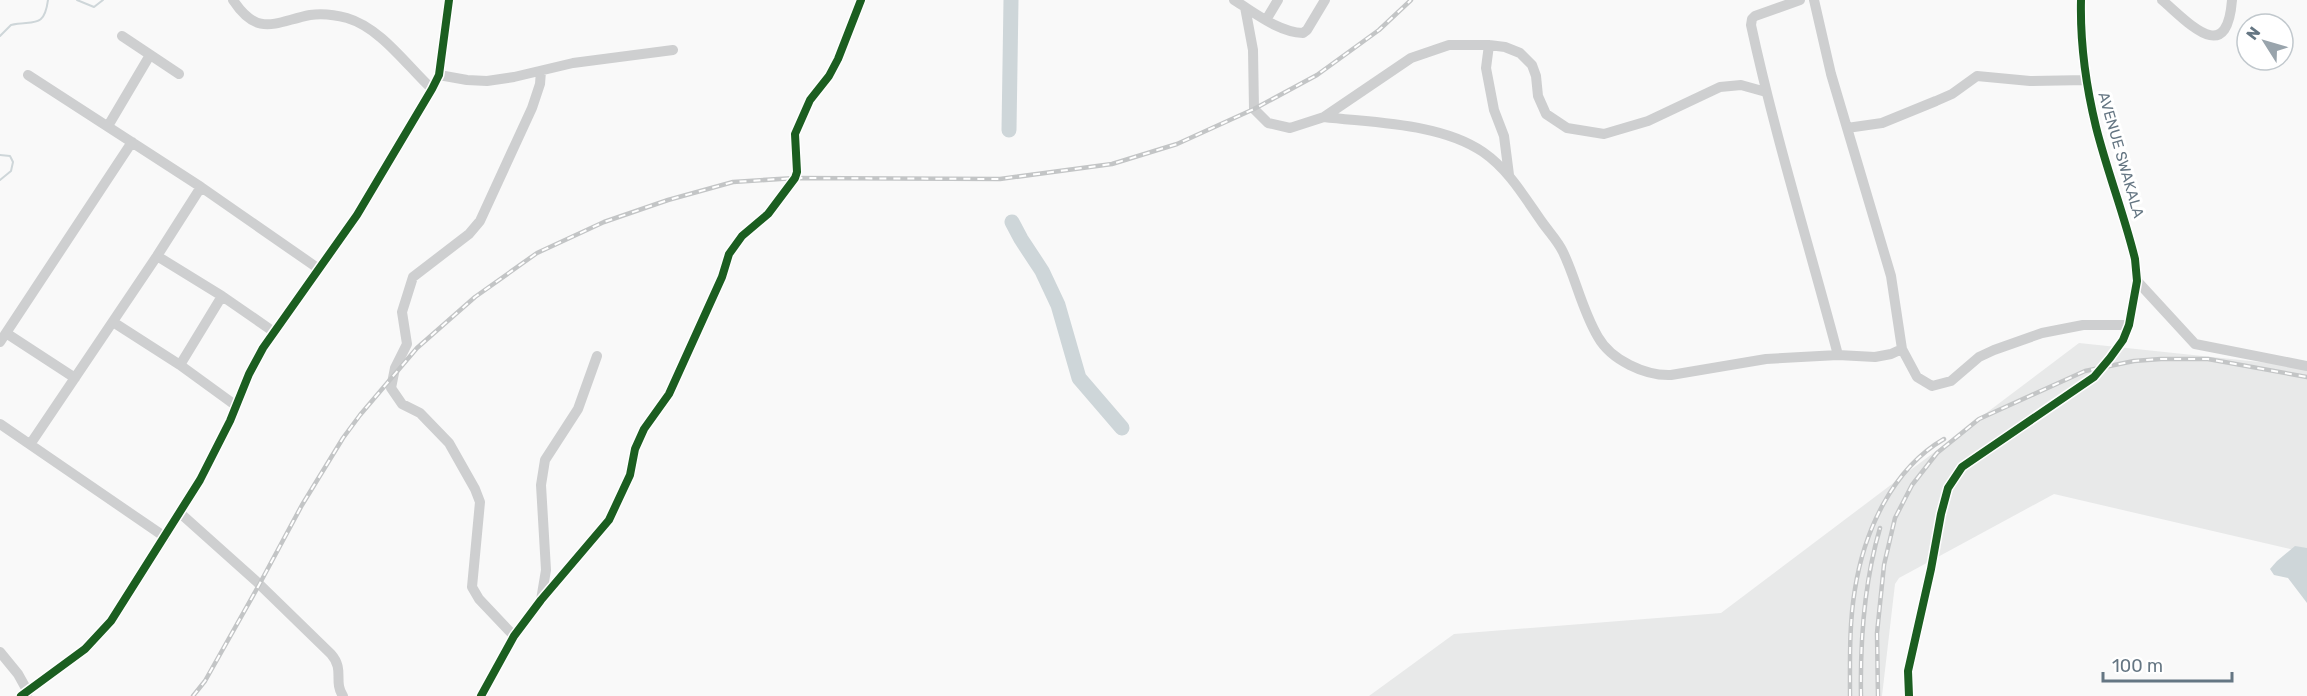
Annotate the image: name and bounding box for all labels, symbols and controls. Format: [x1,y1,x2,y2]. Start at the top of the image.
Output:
north arrow [2235,12,2295,72]
text: N [2242,23,2264,44]
street label: AVENUE SWAKALA [2094,90,2148,220]
scale bar [2103,645,2232,683]
text: 100 m [2112,655,2163,677]

